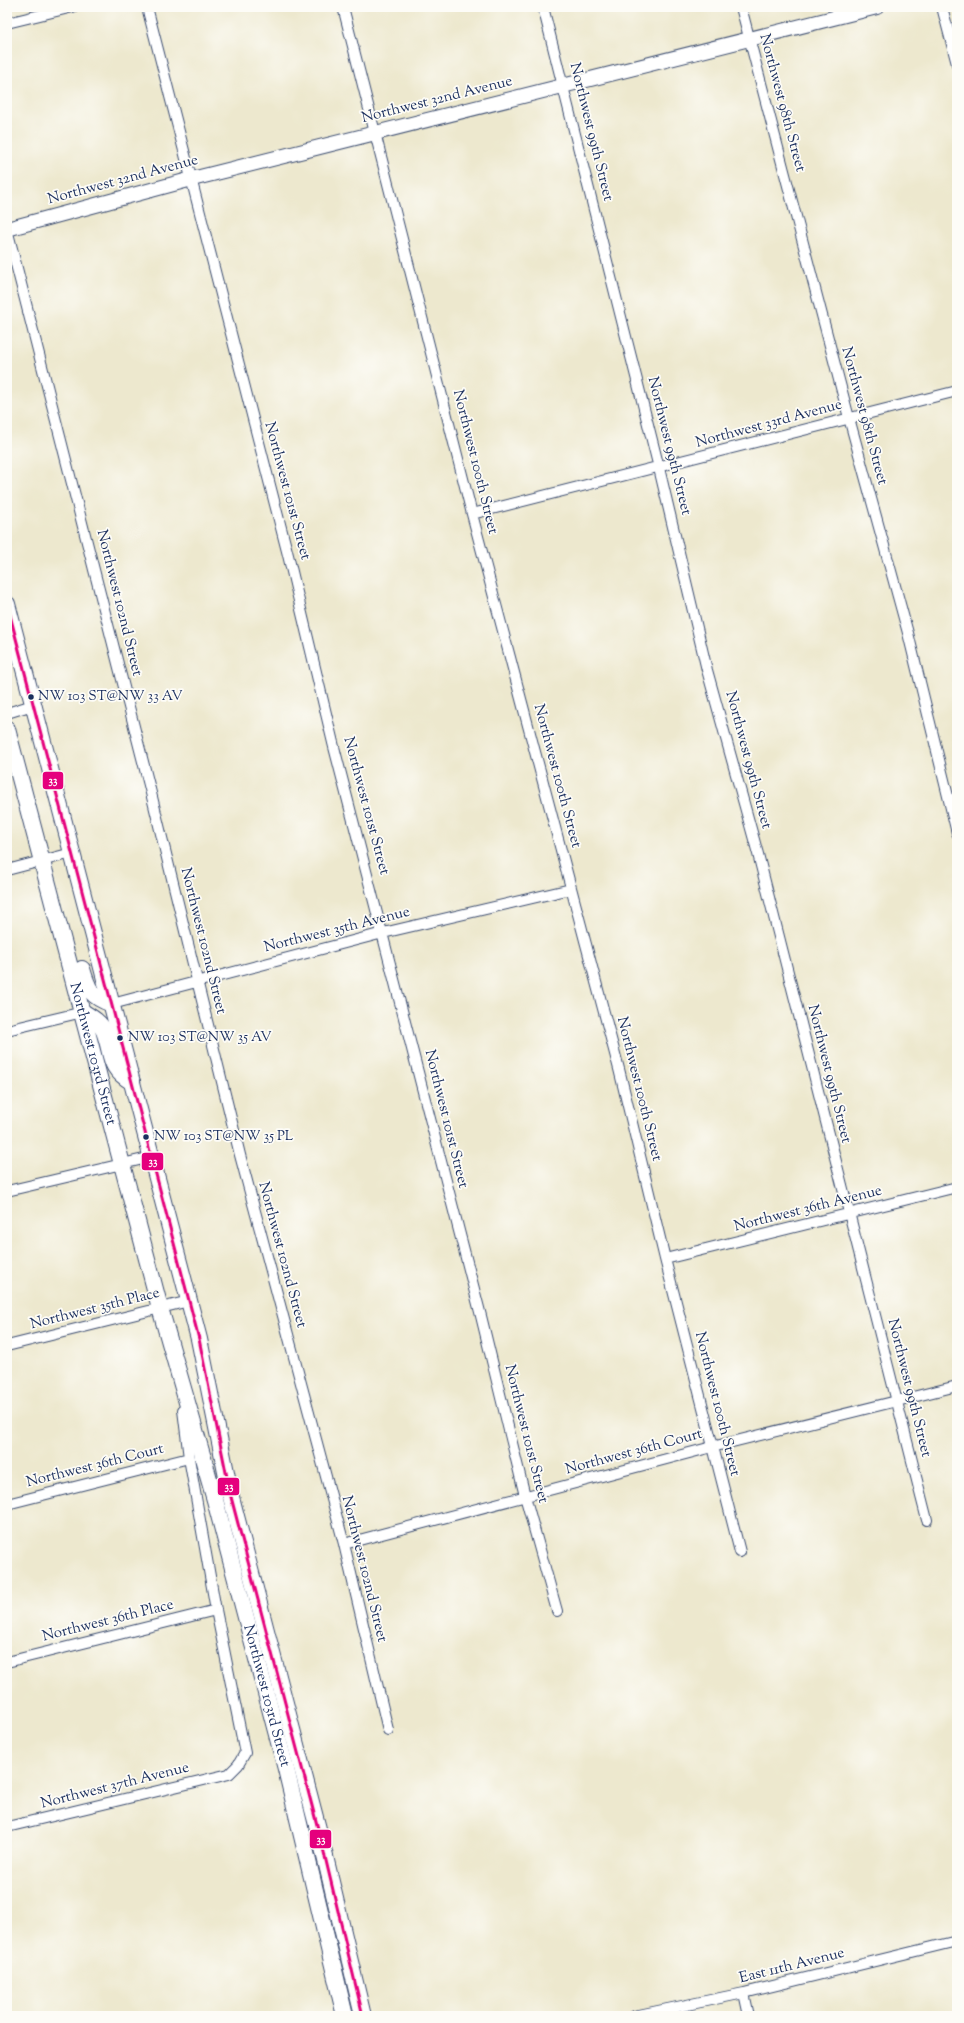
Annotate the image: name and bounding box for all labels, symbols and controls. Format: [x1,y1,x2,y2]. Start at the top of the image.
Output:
street label: Northwest 98th Street [753,32,811,174]
street label: Northwest 99th Street [564,61,618,203]
street label: Northwest 32nd Avenue [359,71,515,129]
street label: Northwest 32nd Avenue [45,150,201,210]
street label: Northwest 98th Street [835,345,893,487]
street label: Northwest 99th Street [642,375,696,517]
street label: Northwest 100th Street [447,388,503,536]
street label: Northwest 33rd Avenue [693,394,845,454]
street label: Northwest 101st Street [258,420,316,562]
street label: Northwest 102nd Street [91,528,147,678]
place label: NW 103 ST@NW 33 AV [38,687,183,707]
street label: Northwest 99th Street [720,689,776,831]
marker: NW 103 ST@NW 33 AV [26,692,36,702]
street label: Northwest 100th Street [528,702,586,850]
street label: Northwest 101st Street [337,735,395,877]
line badge: 33 [42,771,64,790]
text: 33 [49,773,58,789]
street label: Northwest 102nd Street [175,866,231,1016]
street label: Northwest 35th Avenue [262,902,412,958]
street label: Northwest 103rd Street [64,980,122,1127]
street label: Northwest 99th Street [802,1003,856,1145]
street label: Northwest 100th Street [611,1015,667,1163]
place label: NW 103 ST@NW 35 AV [128,1028,272,1048]
marker: NW 103 ST@NW 35 AV [115,1033,125,1043]
street label: Northwest 101st Street [419,1047,473,1191]
place label: NW 103 ST@NW 35 PL [154,1127,294,1147]
marker: NW 103 ST@NW 35 PL [141,1132,151,1142]
line badge: 33 [141,1152,164,1171]
text: 33 [149,1154,158,1170]
street label: Northwest 102nd Street [252,1180,312,1330]
street label: Northwest 36th Avenue [732,1180,884,1238]
street label: Northwest 35th Place [28,1283,162,1335]
street label: Northwest 99th Street [882,1317,936,1459]
street label: Northwest 100th Street [689,1330,745,1478]
street label: Northwest 101st Street [499,1362,553,1506]
street label: Northwest 36th Court [563,1424,705,1480]
street label: Northwest 36th Court [24,1439,166,1493]
line badge: 33 [217,1477,240,1496]
text: 33 [225,1479,234,1495]
street label: Northwest 102nd Street [336,1494,392,1644]
street label: Northwest 36th Place [40,1594,176,1648]
street label: Northwest 103rd Street [238,1622,295,1769]
street label: Northwest 37th Avenue [39,1757,191,1815]
line badge: 33 [309,1829,332,1849]
text: 33 [317,1832,326,1848]
street label: East 11th Avenue [737,1943,847,1989]

